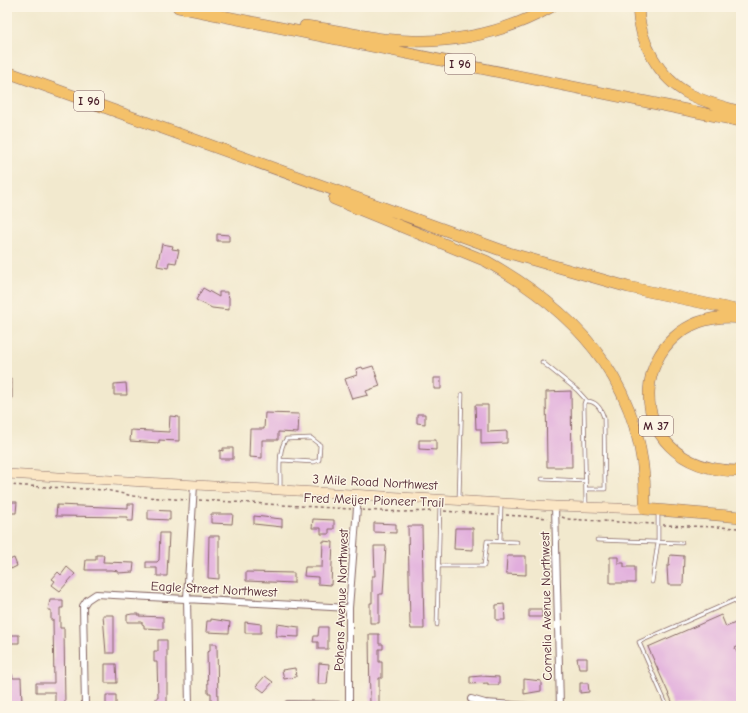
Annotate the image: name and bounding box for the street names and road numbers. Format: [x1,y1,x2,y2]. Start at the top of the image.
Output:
road number: I 96 [445,54,475,74]
road number: I 96 [74,91,104,111]
road number: M 37 [639,416,673,436]
street label: 3 Mile Road Northwest [312,471,439,493]
street label: Fred Meijer Pioneer Trail [303,490,445,510]
street label: Pohens Avenue Northwest [331,527,351,671]
street label: Cornelia Avenue Northwest [537,530,555,681]
street label: Eagle Street Northwest [150,578,279,600]

